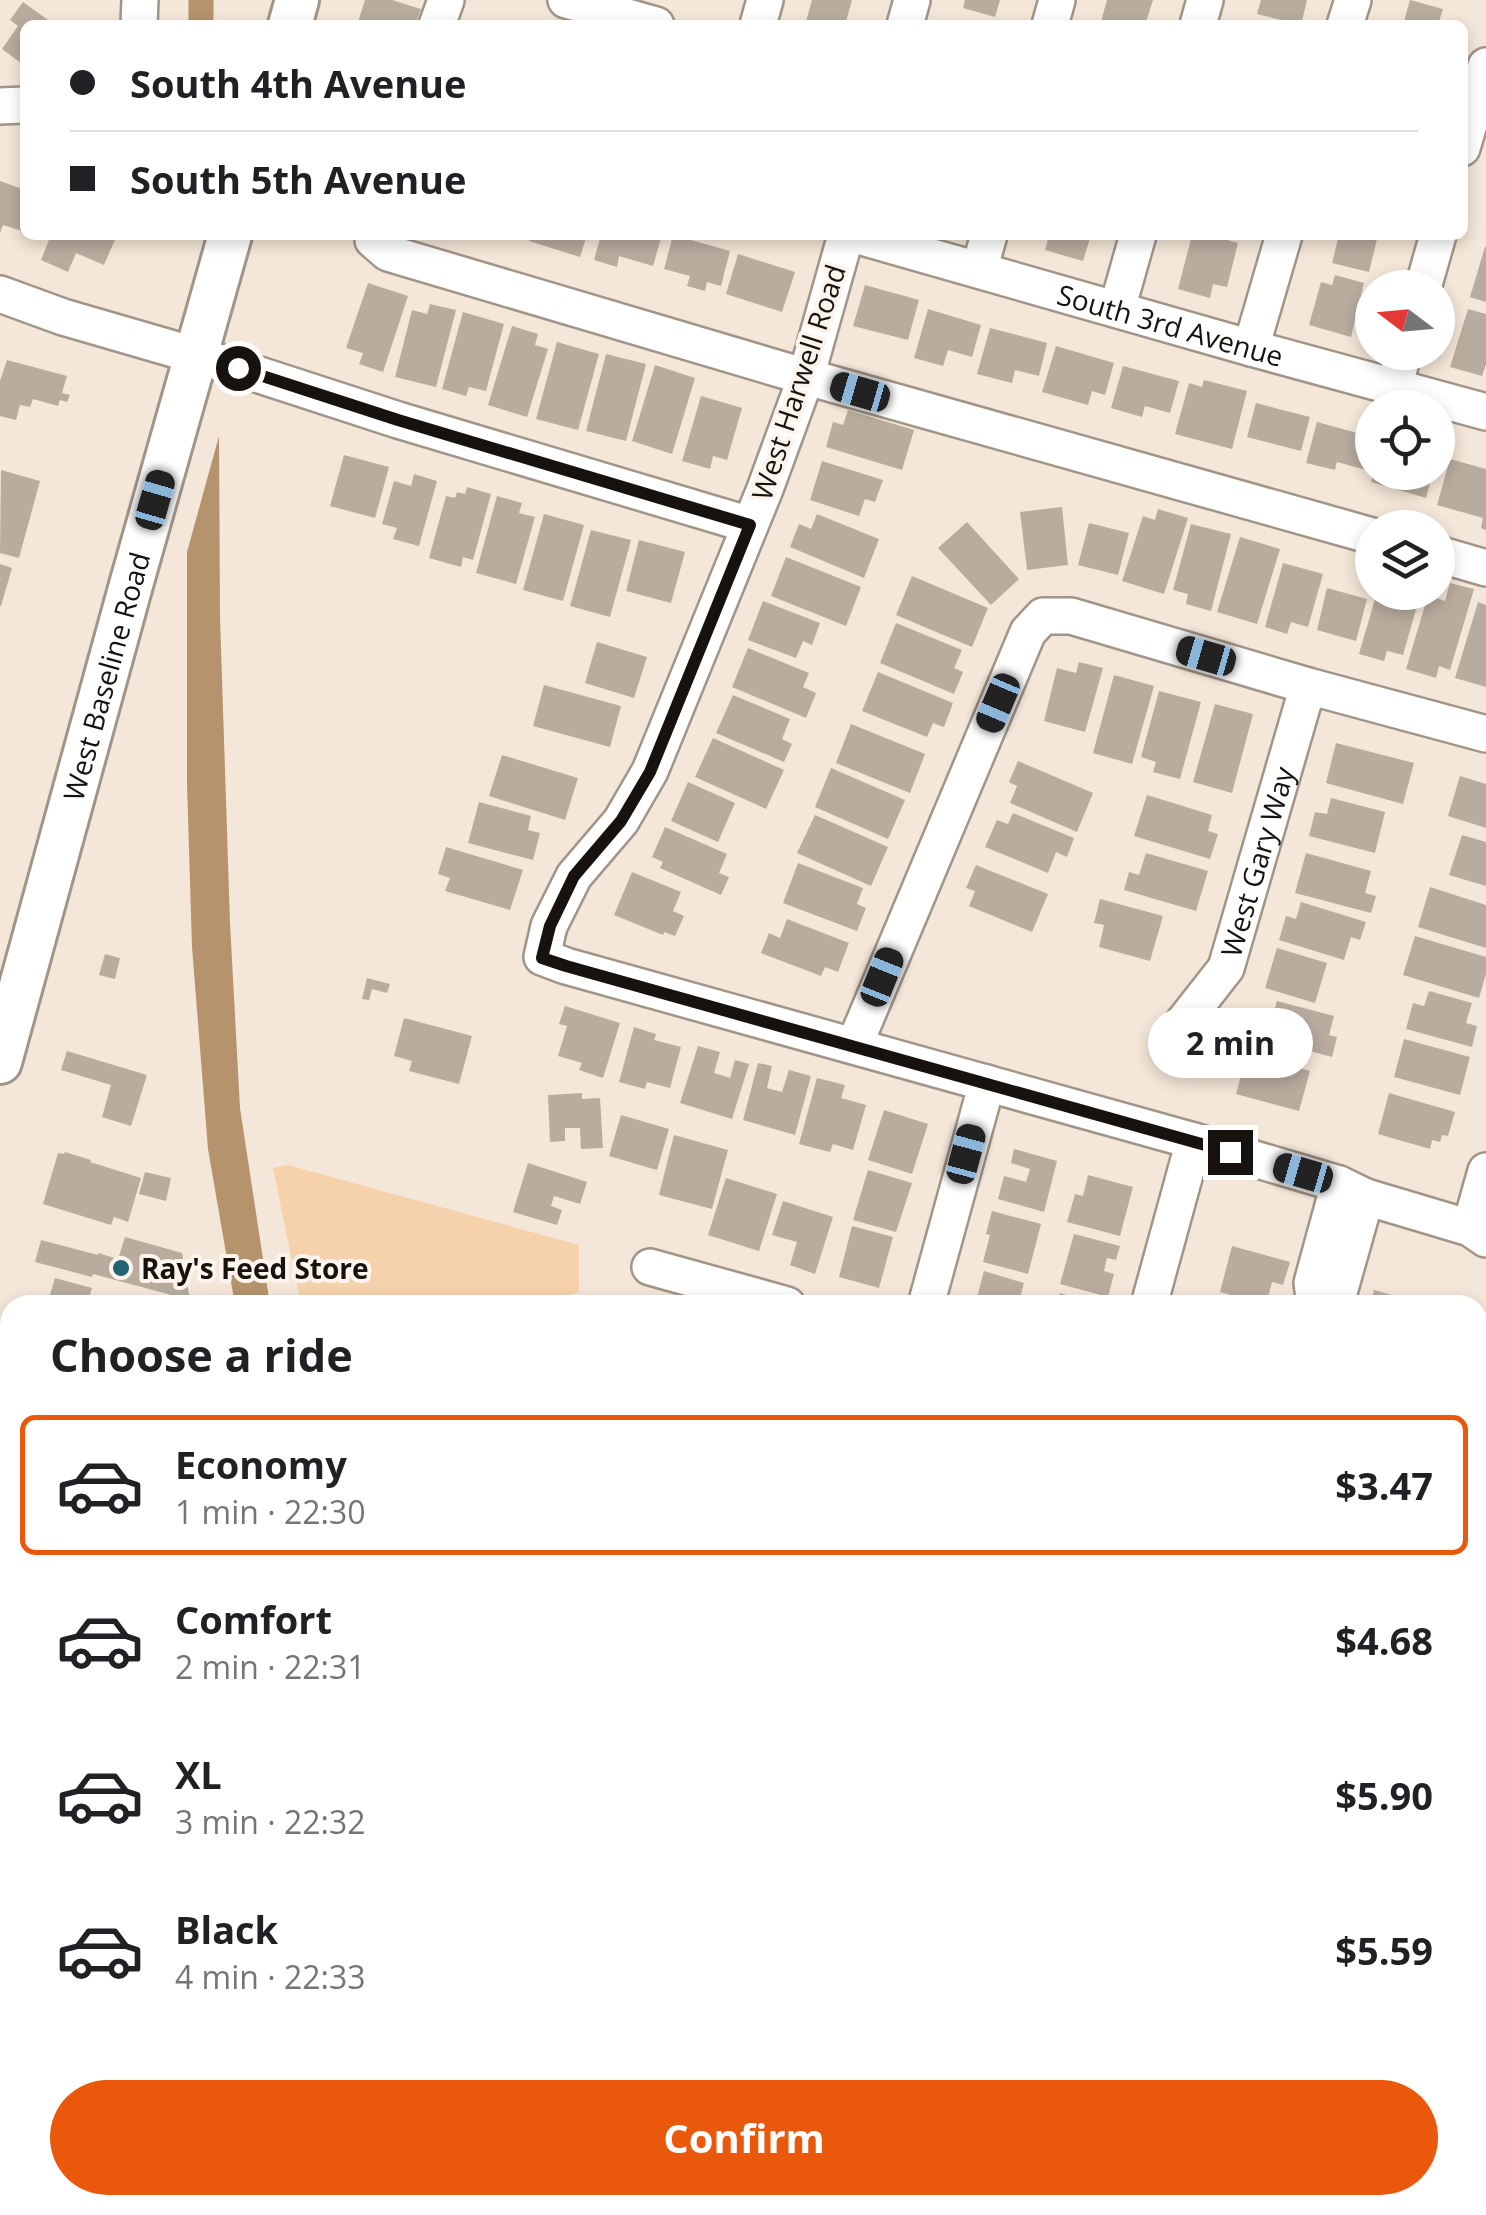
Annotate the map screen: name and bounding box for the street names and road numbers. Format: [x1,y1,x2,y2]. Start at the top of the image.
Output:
street label: West Harwell Road [742,259,854,505]
street label: South 3rd Avenue [1053,275,1288,375]
street label: West Baseline Road [54,548,158,805]
street label: West Gary Way [1211,761,1303,961]

